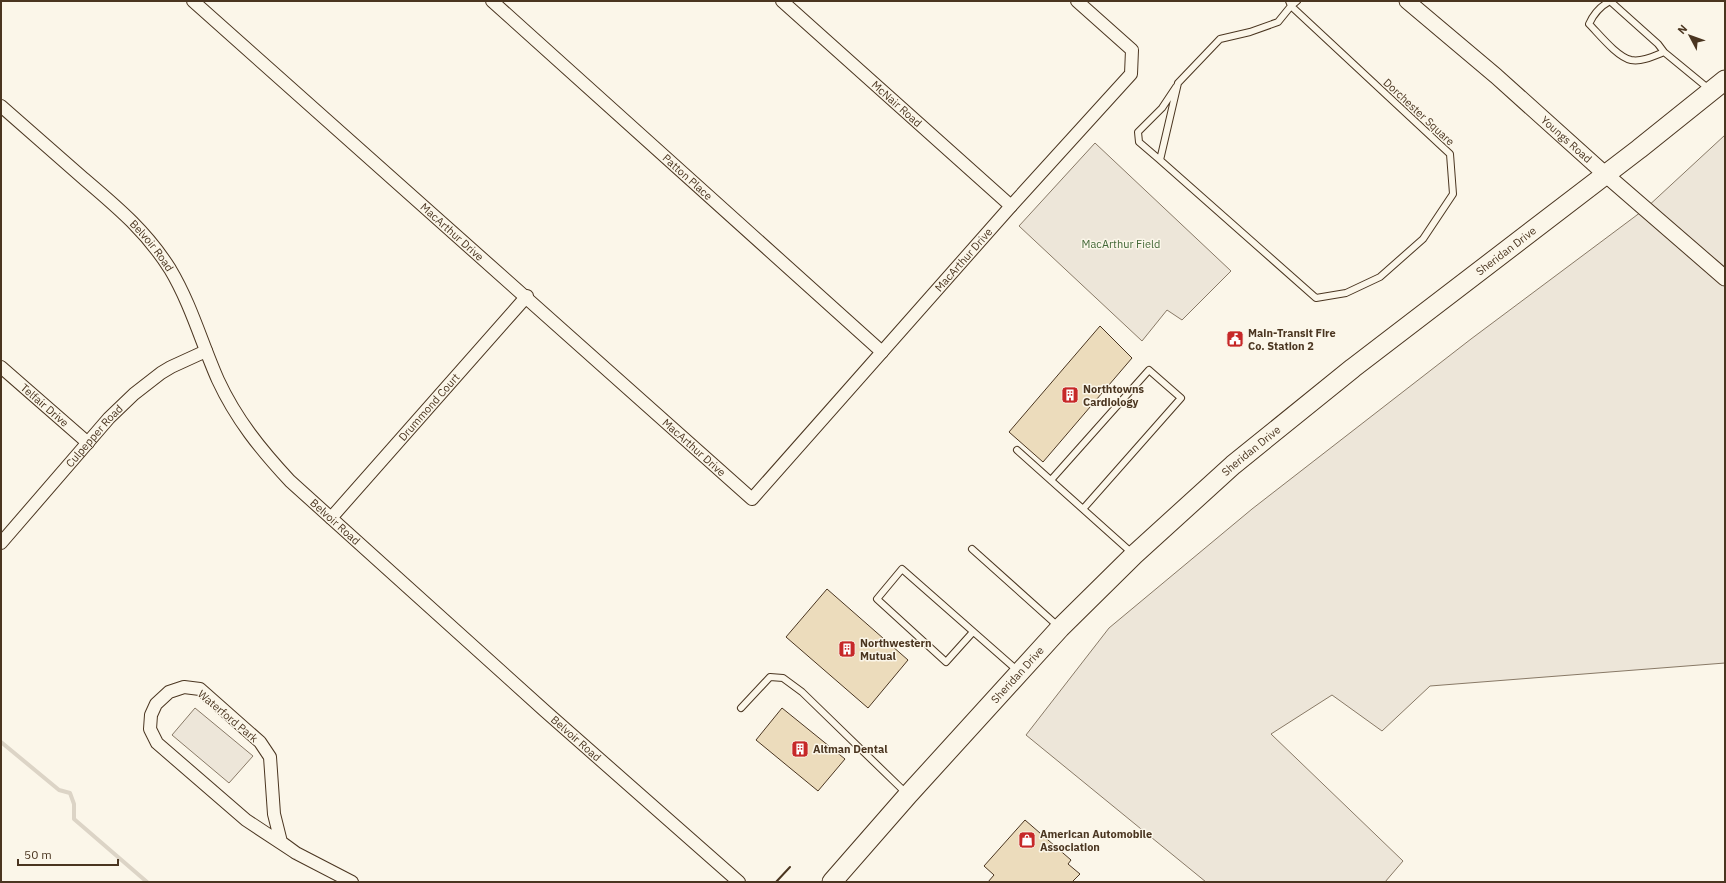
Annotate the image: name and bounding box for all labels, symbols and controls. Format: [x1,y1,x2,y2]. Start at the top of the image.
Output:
north arrow [1670,16,1710,56]
text: N [1675,22,1690,37]
street label: Dorchester Square [1381,75,1457,149]
street label: McNair Road [869,78,925,130]
street label: Youngs Road [1538,113,1595,166]
street label: Patton Place [660,151,715,203]
street label: MacArthur Drive [418,200,487,264]
street label: Belvoir Road [127,217,177,274]
street label: Sheridan Drive [1473,223,1539,278]
street label: MacArthur Drive [932,225,995,294]
park label: MacArthur Field [1082,237,1160,251]
place label: Main-Transit Fire Co. Station 2 [1248,326,1336,353]
public building icon: Main-Transit Fire Co. Station 2 [1225,329,1245,349]
street label: Drummond Court [395,370,463,444]
street label: Telfair Drive [18,380,72,430]
place label: Northtowns Cardiology [1083,382,1144,409]
building icon: Northtowns Cardiology [1060,385,1080,405]
street label: Culpepper Road [63,402,126,470]
street label: MacArthur Drive [659,415,729,479]
street label: Sheridan Drive [1219,422,1283,479]
street label: Belvoir Road [307,496,363,548]
place label: Northwestern Mutual [860,636,932,663]
building icon: Northwestern Mutual [837,639,857,659]
street label: Sheridan Drive [988,643,1047,706]
street label: Waterford Park [195,687,261,745]
street label: Belvoir Road [548,713,604,764]
building icon: Altman Dental [790,739,810,759]
place label: Altman Dental [813,742,888,756]
place label: American Automobile Association [1040,827,1152,854]
shop icon: American Automobile Association [1017,830,1037,850]
scale bar [18,841,118,867]
text: 50 m [24,847,52,862]

